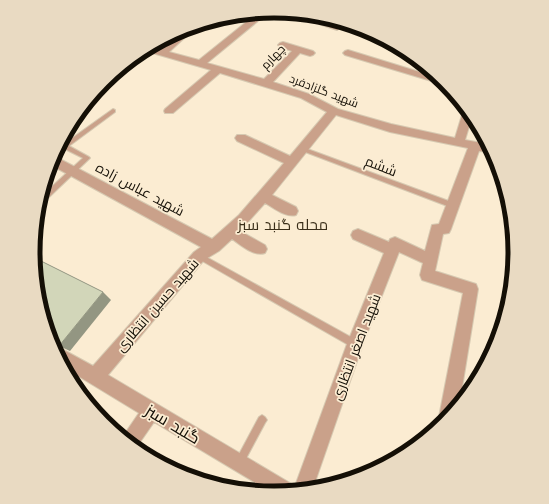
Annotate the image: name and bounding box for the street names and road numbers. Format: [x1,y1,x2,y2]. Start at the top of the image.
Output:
street label: چهارم [258,42,289,74]
street label: شهید گلزادفرد [287,71,361,111]
street label: ششم [362,153,399,181]
street label: شهید عباس زاده [93,159,187,219]
street label: شهید حسین انتظاری [112,255,202,355]
street label: شهید اصغر انتظاری [328,291,384,403]
street label: گنبد سبز [141,399,204,449]

